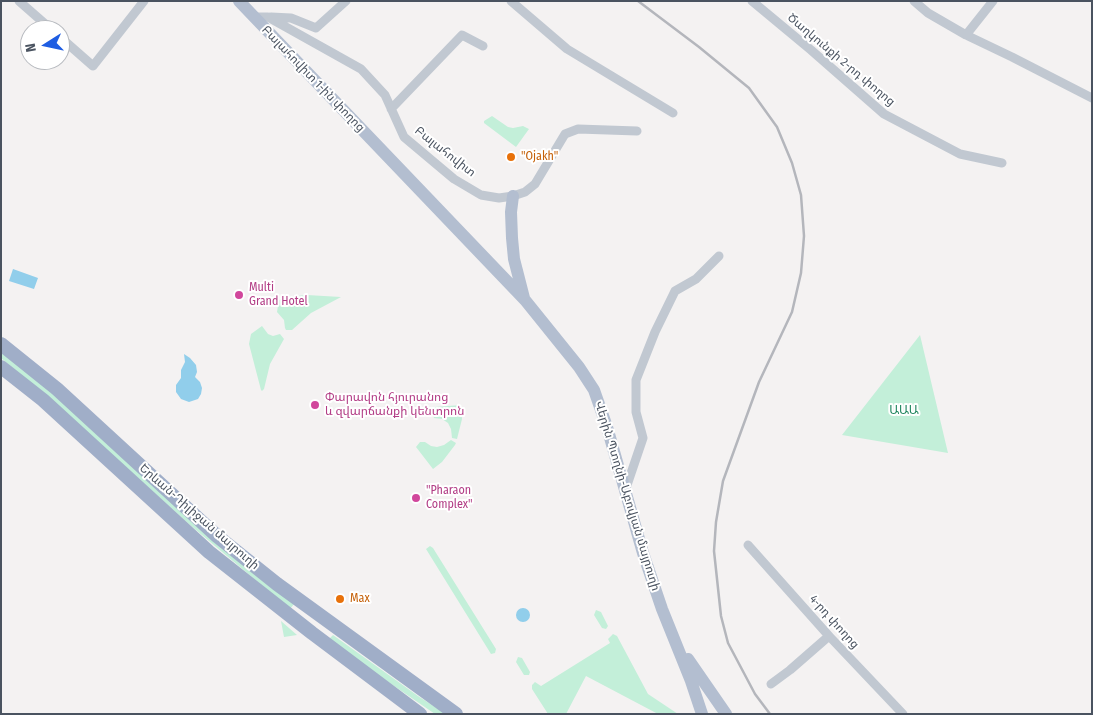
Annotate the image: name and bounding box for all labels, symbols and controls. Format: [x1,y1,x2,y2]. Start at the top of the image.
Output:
street label: Ծաղկունքի 2-րդ փողոց [784,11,898,109]
north arrow [20,20,70,70]
street label: Բալահովիտ 1-ին փողոց [258,23,368,135]
text: N [22,42,40,53]
street label: Բալահովիտ [412,124,478,180]
place label: "Ojakh" [521,150,558,164]
marker: "Ojakh" [505,151,517,163]
place label: Multi Grand Hotel [249,281,308,309]
marker: Multi Grand Hotel [233,289,245,301]
place label: Փարավոն հյուրանոց և զվարճանքի կենտրոն [325,391,464,419]
marker: Փարավոն հյուրանոց և զվարճանքի կենտրոն [309,399,321,411]
street label: Վերին Պտղնի-Աբովյան մայրուղի [591,399,663,593]
park label: ԱԱԱ [889,404,919,418]
street label: Երևան-Դիլիջան մայրուղի [136,461,262,573]
place label: "Pharaon Complex" [426,484,472,512]
marker: "Pharaon Complex" [410,492,422,504]
place label: Max [350,592,370,606]
street label: 4-րդ փողոց [806,592,862,652]
marker: Max [334,593,346,605]

